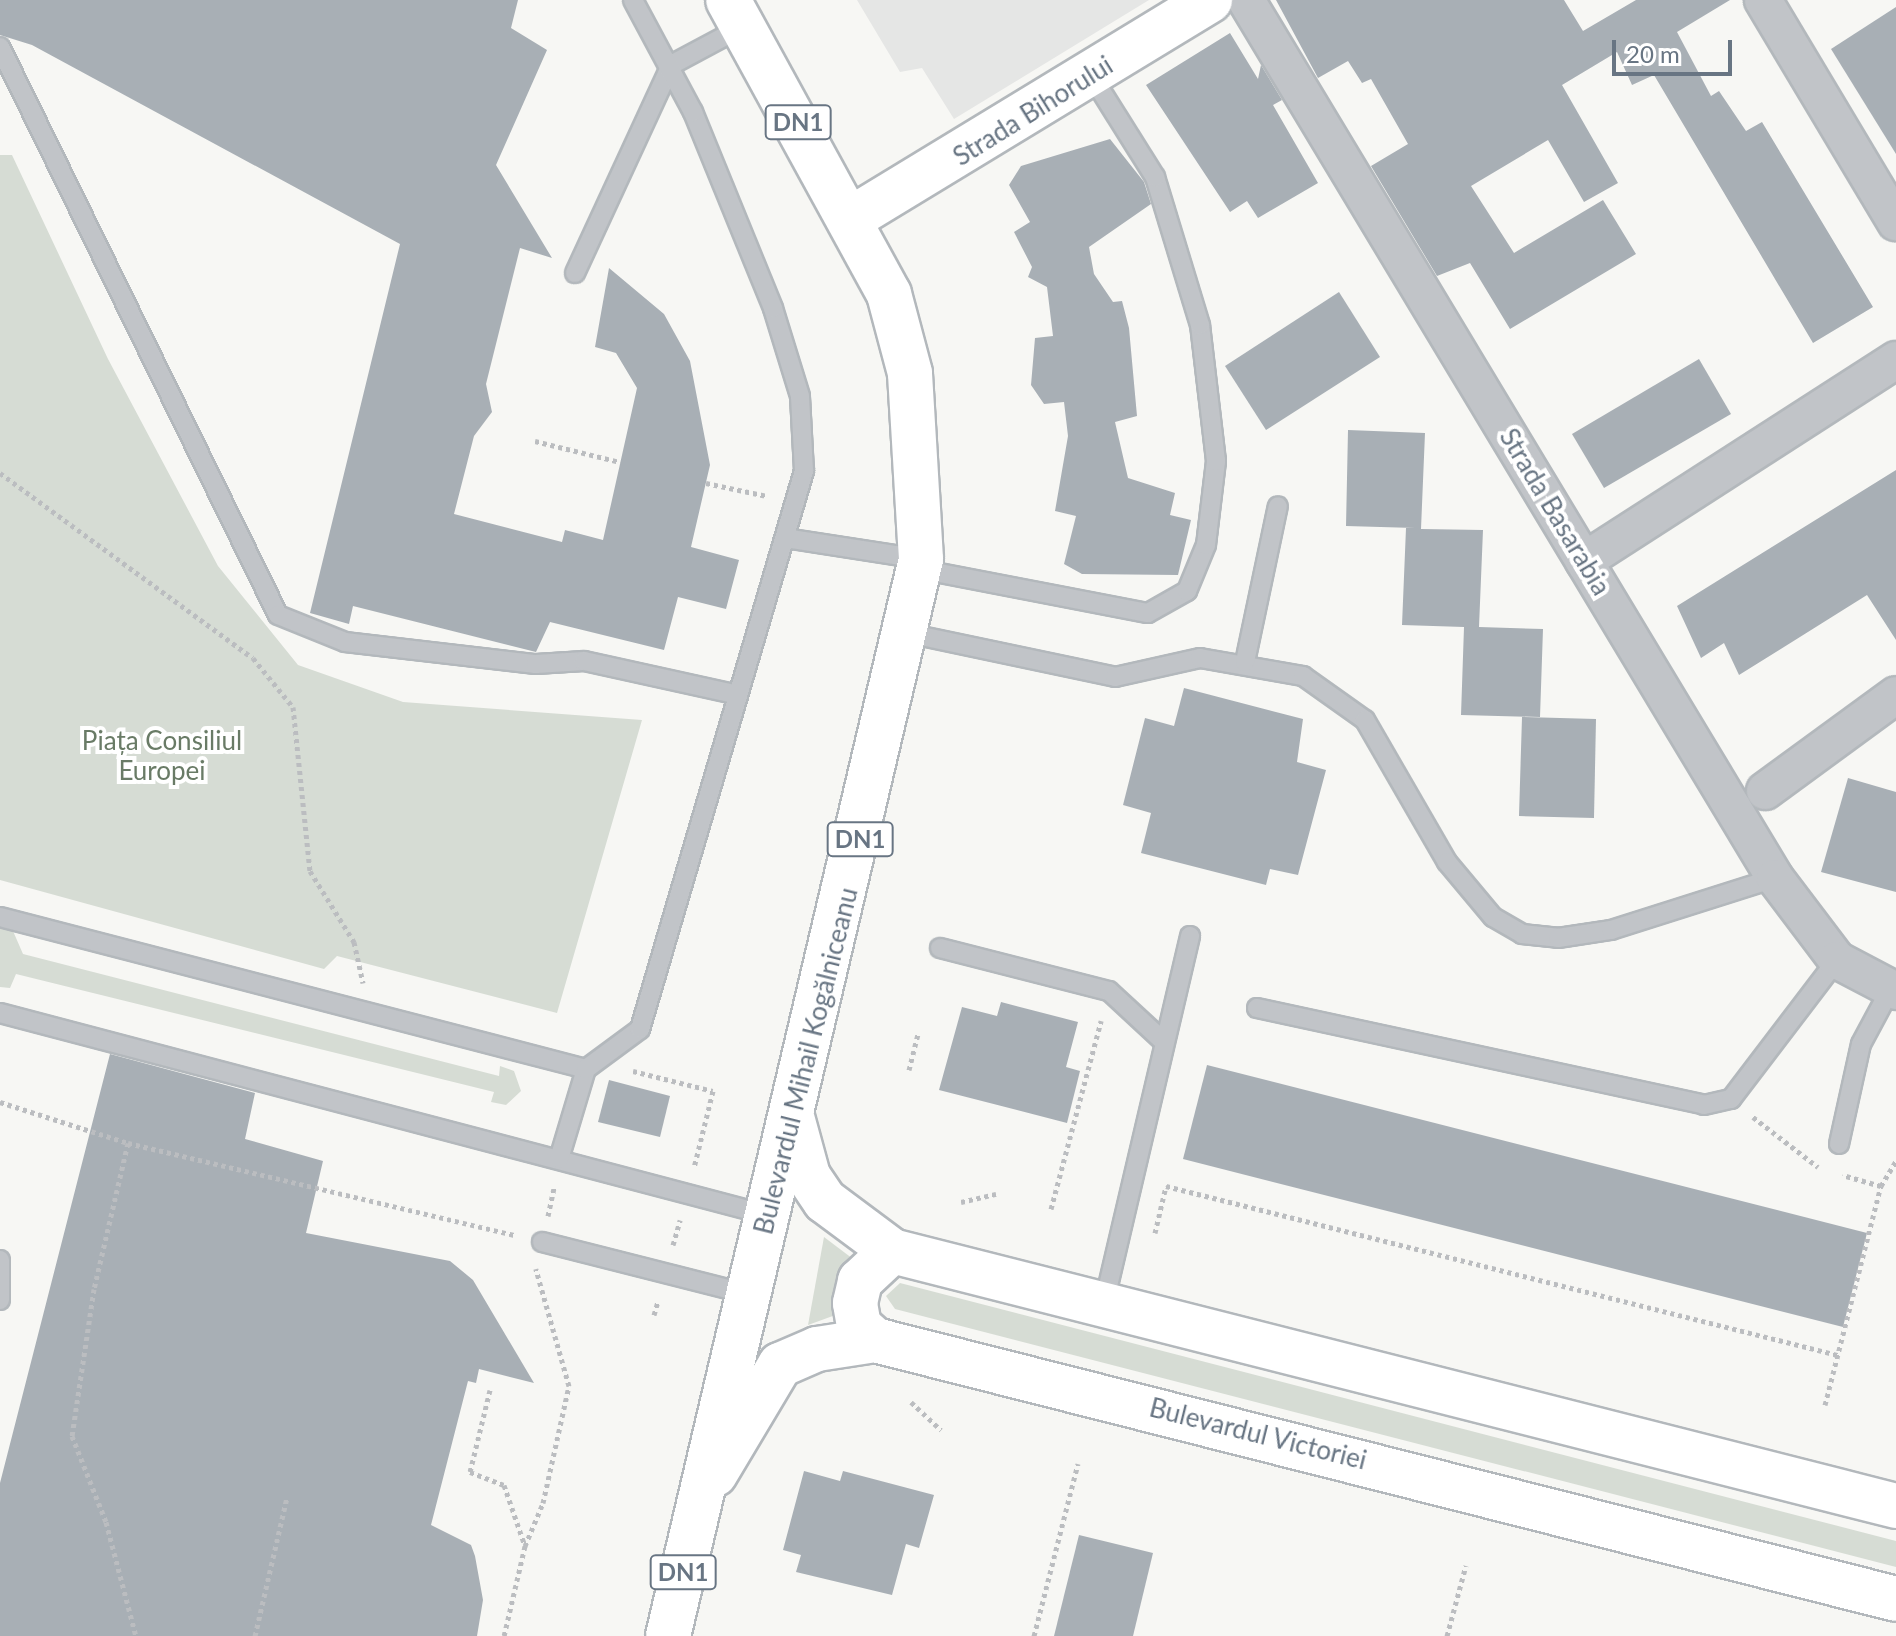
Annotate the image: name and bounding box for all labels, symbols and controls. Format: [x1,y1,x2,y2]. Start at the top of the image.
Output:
scale bar [1616,24,1736,74]
text: 20 m [1626,39,1680,68]
street label: Strada Bihorului [948,50,1118,172]
road number: DN1 [764,102,832,142]
street label: Strada Basarabia [1493,423,1617,601]
park label: Piața Consiliul Europei [82,725,242,786]
road number: DN1 [826,819,894,859]
street label: Bulevardul Mihail Kogălniceanu [748,884,864,1238]
street label: Bulevardul Victoriei [1146,1392,1370,1476]
road number: DN1 [649,1552,717,1592]

